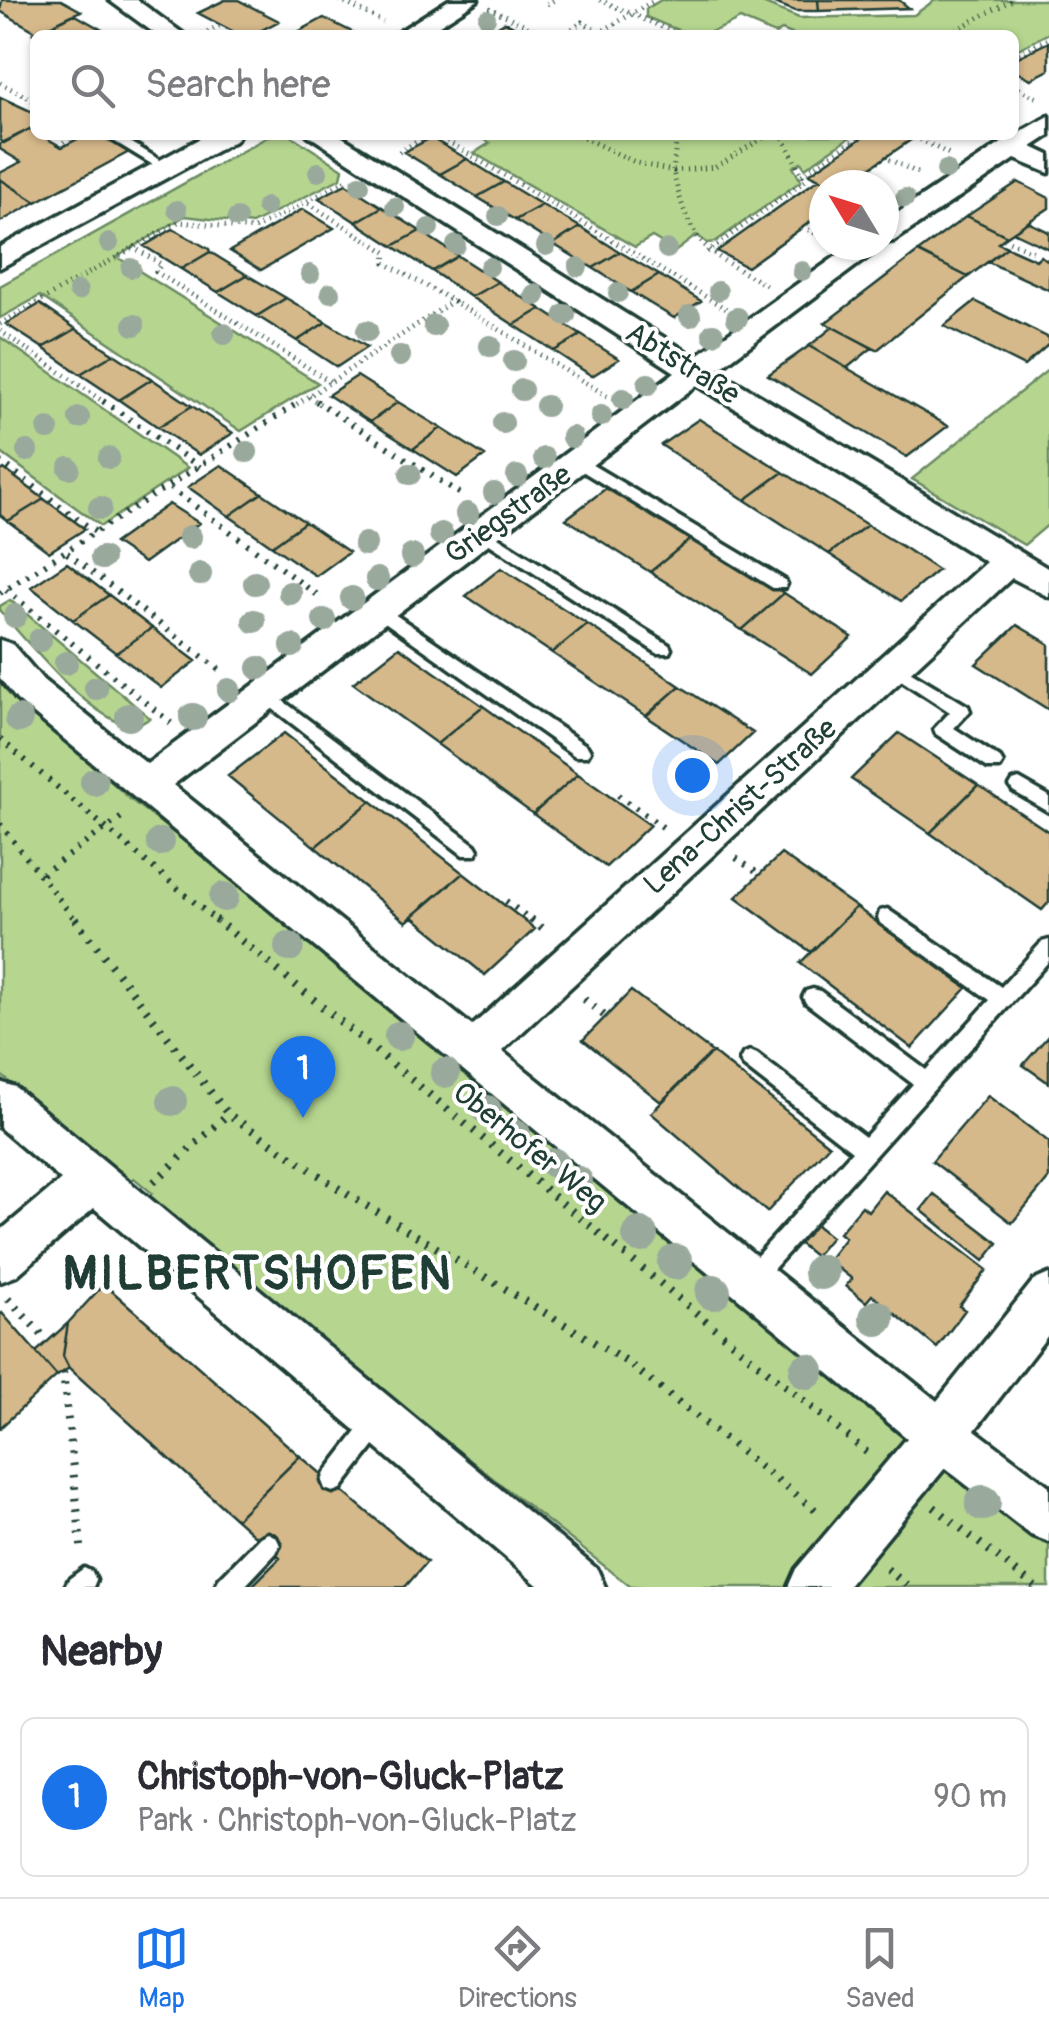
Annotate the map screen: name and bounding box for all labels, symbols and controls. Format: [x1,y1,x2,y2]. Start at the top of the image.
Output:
search box [30,30,1019,140]
icon: search [65,58,120,113]
text: Search here [145,61,331,109]
north arrow [809,170,899,260]
street label: Abtstraße [619,314,747,413]
street label: Griegstraße [438,456,579,573]
street label: Lena-Christ-Straße [636,710,845,903]
your location [667,750,718,801]
pin: 1 [270,1036,336,1118]
street label: Oberhofer Weg [445,1074,614,1221]
district label: MILBERTSHOFEN [63,1244,453,1304]
text: Nearby [40,1626,162,1678]
text: Christoph-von-Gluck-Platz [137,1753,564,1801]
text: 1 [68,1777,81,1817]
text: 90 m [933,1777,1007,1817]
text: Park · Christoph-von-Gluck-Platz [137,1801,577,1841]
tab: Map [134,1921,189,2016]
tab: Directions [458,1921,577,2016]
tab: Saved [845,1921,915,2016]

